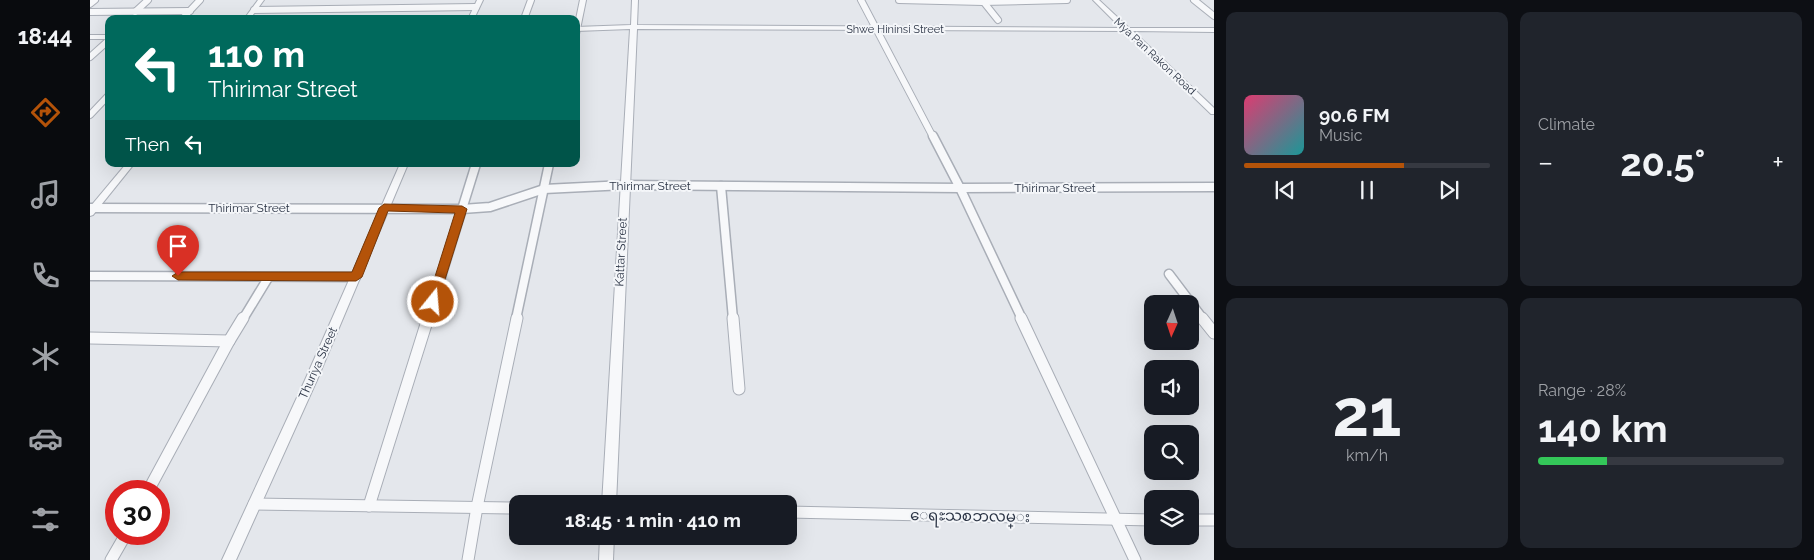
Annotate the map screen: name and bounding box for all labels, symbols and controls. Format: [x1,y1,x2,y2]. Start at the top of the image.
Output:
street label: Mya Pan Rakon Road [1111,15,1198,98]
text: 18:44 [18,23,72,49]
street label: Shwe Hininsi Street [846,23,944,36]
text: 110 m [208,34,305,75]
icon: left [125,35,190,100]
text: Thirimar Street [208,76,358,102]
icon: directions [28,95,63,130]
text: 90.6 FM [1319,104,1390,126]
text: Climate [1538,115,1595,134]
text: Music [1319,126,1363,145]
icon: left [180,130,208,158]
text: Then [125,133,170,155]
text: 20.5° [1620,140,1705,185]
text: − [1538,146,1553,179]
text: + [1772,146,1784,179]
icon: previous [1271,176,1299,204]
icon: pause [1353,176,1381,204]
icon: next [1435,176,1463,204]
icon: music [28,177,63,212]
street label: Thirimar Street [609,179,691,193]
street label: Thirimar Street [1014,181,1096,195]
street label: Thirimar Street [208,201,290,215]
street label: Kattar Street [612,217,630,287]
pin [157,225,199,276]
icon: arrive [164,232,192,260]
icon: phone [28,258,63,293]
position arrow [406,275,458,327]
north arrow [1144,295,1199,350]
map controls [1144,295,1199,545]
street label: Thuriya Street [296,325,340,401]
icon: climate [28,339,63,374]
button: sound [1144,360,1199,415]
text: 21 [1333,375,1401,451]
text: Range · 28% [1538,381,1626,400]
text: 140 km [1538,406,1668,451]
icon: car [28,421,63,456]
button: search [1144,425,1199,480]
text: km/h [1346,446,1388,465]
speed limit sign: 30 [105,480,170,545]
button: layers [1144,490,1199,545]
icon: filters [28,502,63,537]
street label: ေရႊသစၥာလမ္း [910,506,1030,529]
text: 18:45 · 1 min · 410 m [565,509,741,531]

